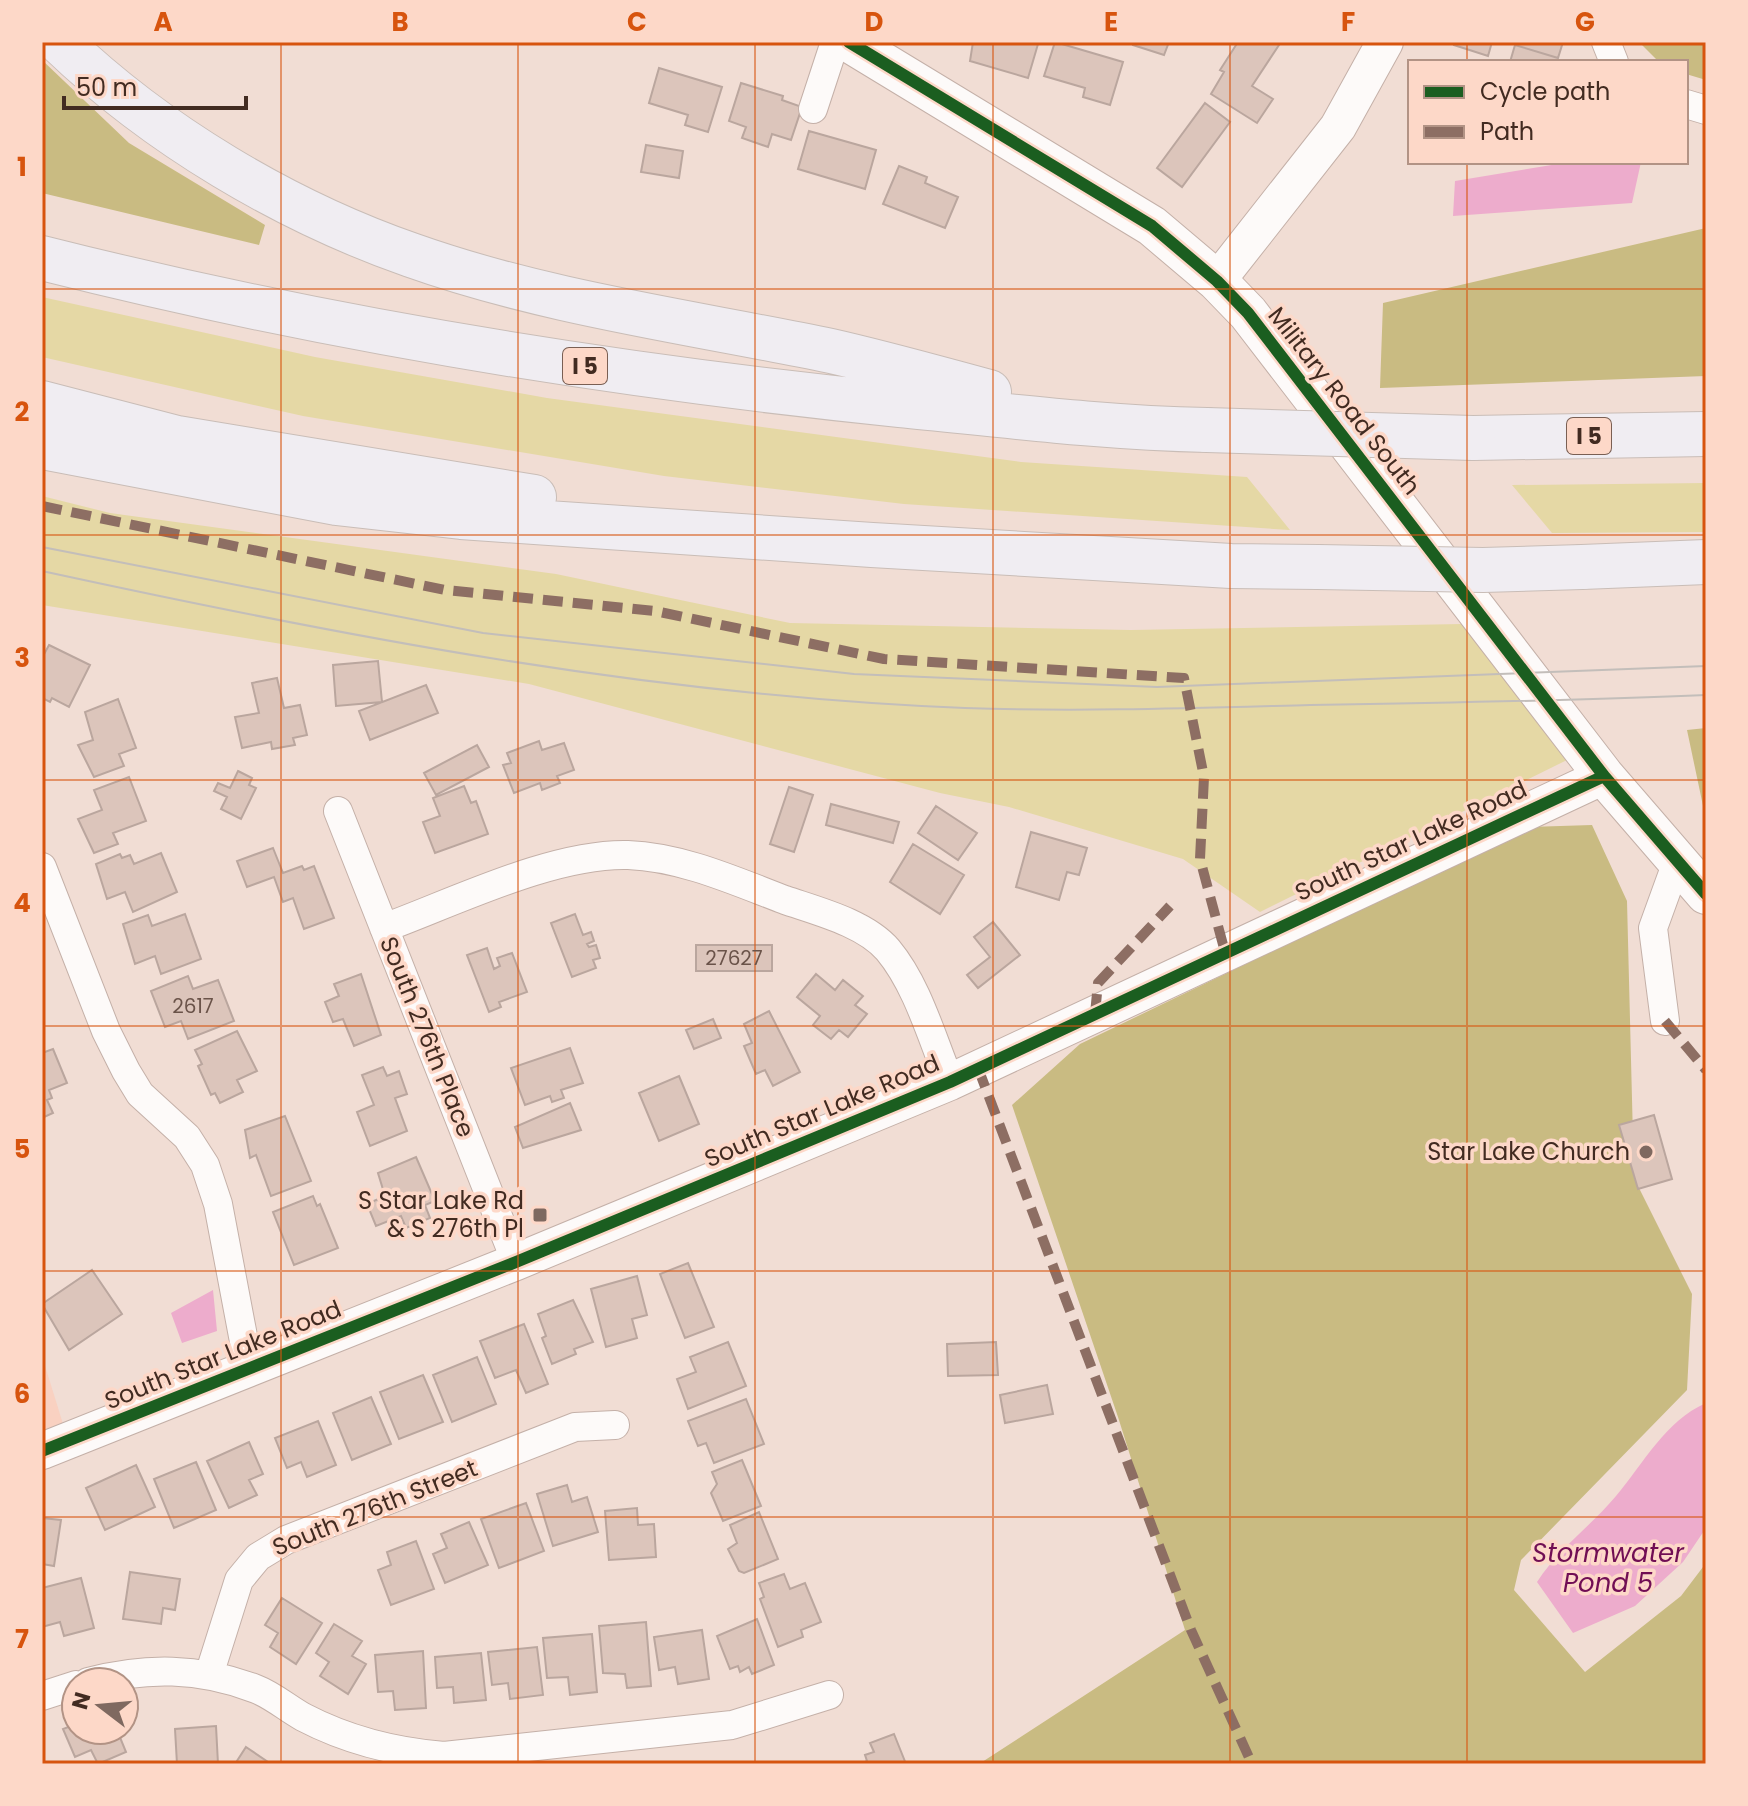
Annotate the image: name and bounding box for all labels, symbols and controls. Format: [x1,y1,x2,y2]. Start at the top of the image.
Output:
text: A [153,4,173,40]
text: B [391,4,409,40]
text: C [627,4,647,40]
text: D [865,4,884,40]
text: E [1104,4,1118,40]
text: F [1341,4,1355,40]
text: G [1575,4,1595,40]
scale bar [64,60,246,110]
legend [1408,60,1688,164]
text: 50 m [76,71,137,104]
text: Cycle path [1480,75,1610,108]
text: Path [1480,115,1534,148]
text: 1 [17,149,27,185]
street label: Military Road South [1261,300,1428,501]
road number: I 5 [563,348,607,384]
text: 2 [15,394,30,430]
road number: I 5 [1567,418,1611,454]
text: 3 [14,640,30,676]
street label: South Star Lake Road [1289,772,1532,909]
text: 4 [13,885,31,921]
street label: South 276th Place [372,932,483,1142]
house number: 27627 [705,944,763,972]
house number: 2617 [172,992,214,1020]
street label: South Star Lake Road [699,1046,944,1175]
text: 5 [14,1131,30,1167]
place label: Star Lake Church [1427,1135,1630,1168]
marker: Star Lake Church [1637,1143,1655,1161]
place label: S Star Lake Rd & S 276th Pl [358,1184,524,1245]
marker: S Star Lake Rd & S 276th Pl [531,1206,549,1224]
street label: South Star Lake Road [100,1292,346,1417]
text: 6 [14,1376,30,1412]
street label: South 276th Street [267,1451,482,1564]
water label: Stormwater Pond 5 [1532,1535,1685,1601]
text: 7 [15,1621,29,1657]
north arrow [60,1666,140,1746]
text: N [64,1688,98,1713]

